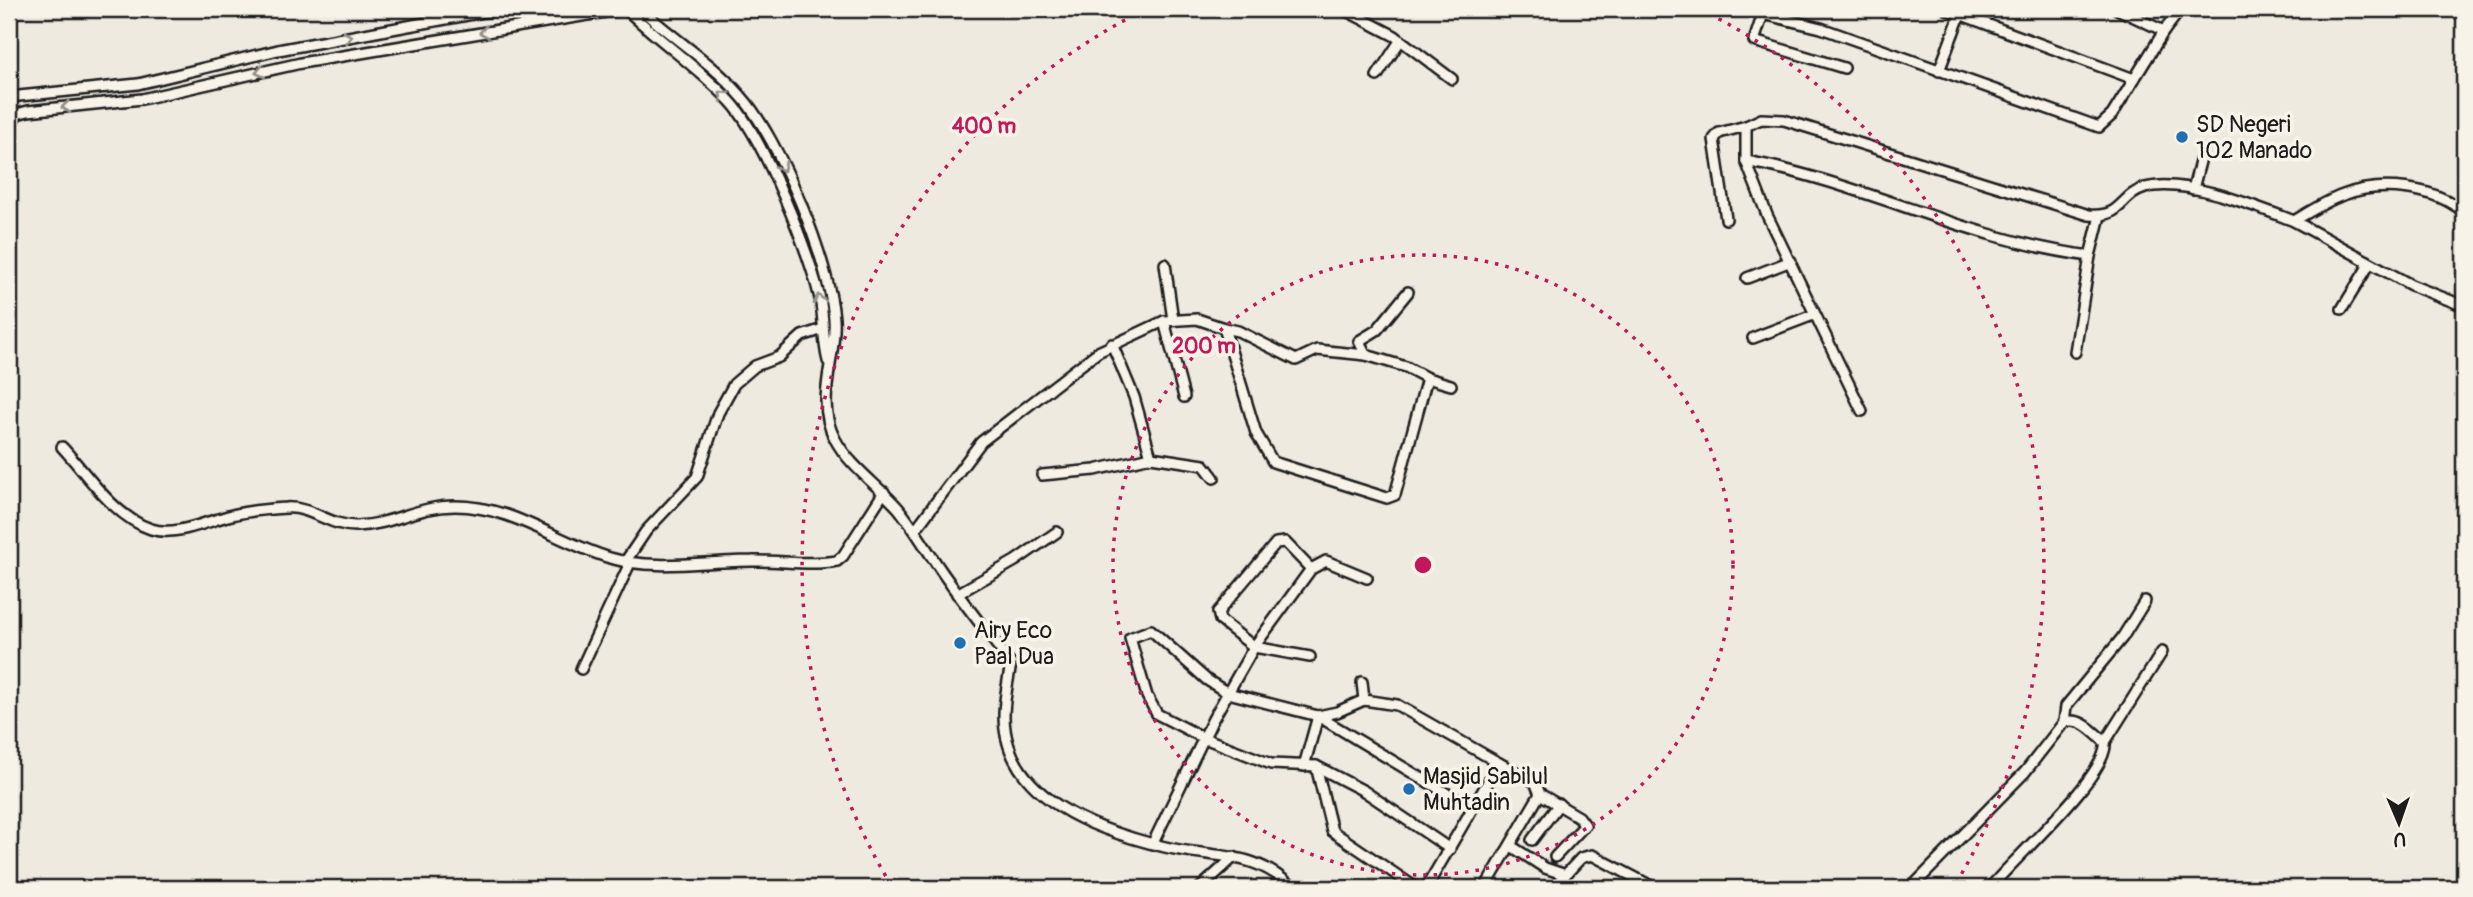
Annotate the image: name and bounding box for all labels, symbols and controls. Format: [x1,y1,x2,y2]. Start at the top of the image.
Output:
one-way arrow [478,25,490,40]
one-way arrow [342,30,354,45]
one-way arrow [254,63,266,78]
one-way arrow [718,91,731,104]
one-way arrow [60,99,71,114]
place label: SD Negeri 102 Manado [2196,110,2312,165]
text: 400 m [952,113,1016,140]
marker: SD Negeri 102 Manado [2174,129,2190,145]
one-way arrow [774,159,788,172]
one-way arrow [812,294,827,306]
text: 200 m [1172,333,1236,360]
centre of rings [1411,553,1435,577]
place label: Airy Eco Paal Dua [974,616,1054,671]
marker: Airy Eco Paal Dua [952,635,968,651]
place label: Masjid Sabilul Muhtadin [1423,762,1548,817]
marker: Masjid Sabilul Muhtadin [1401,781,1417,797]
north arrow [2364,788,2434,858]
text: U [2393,827,2406,851]

